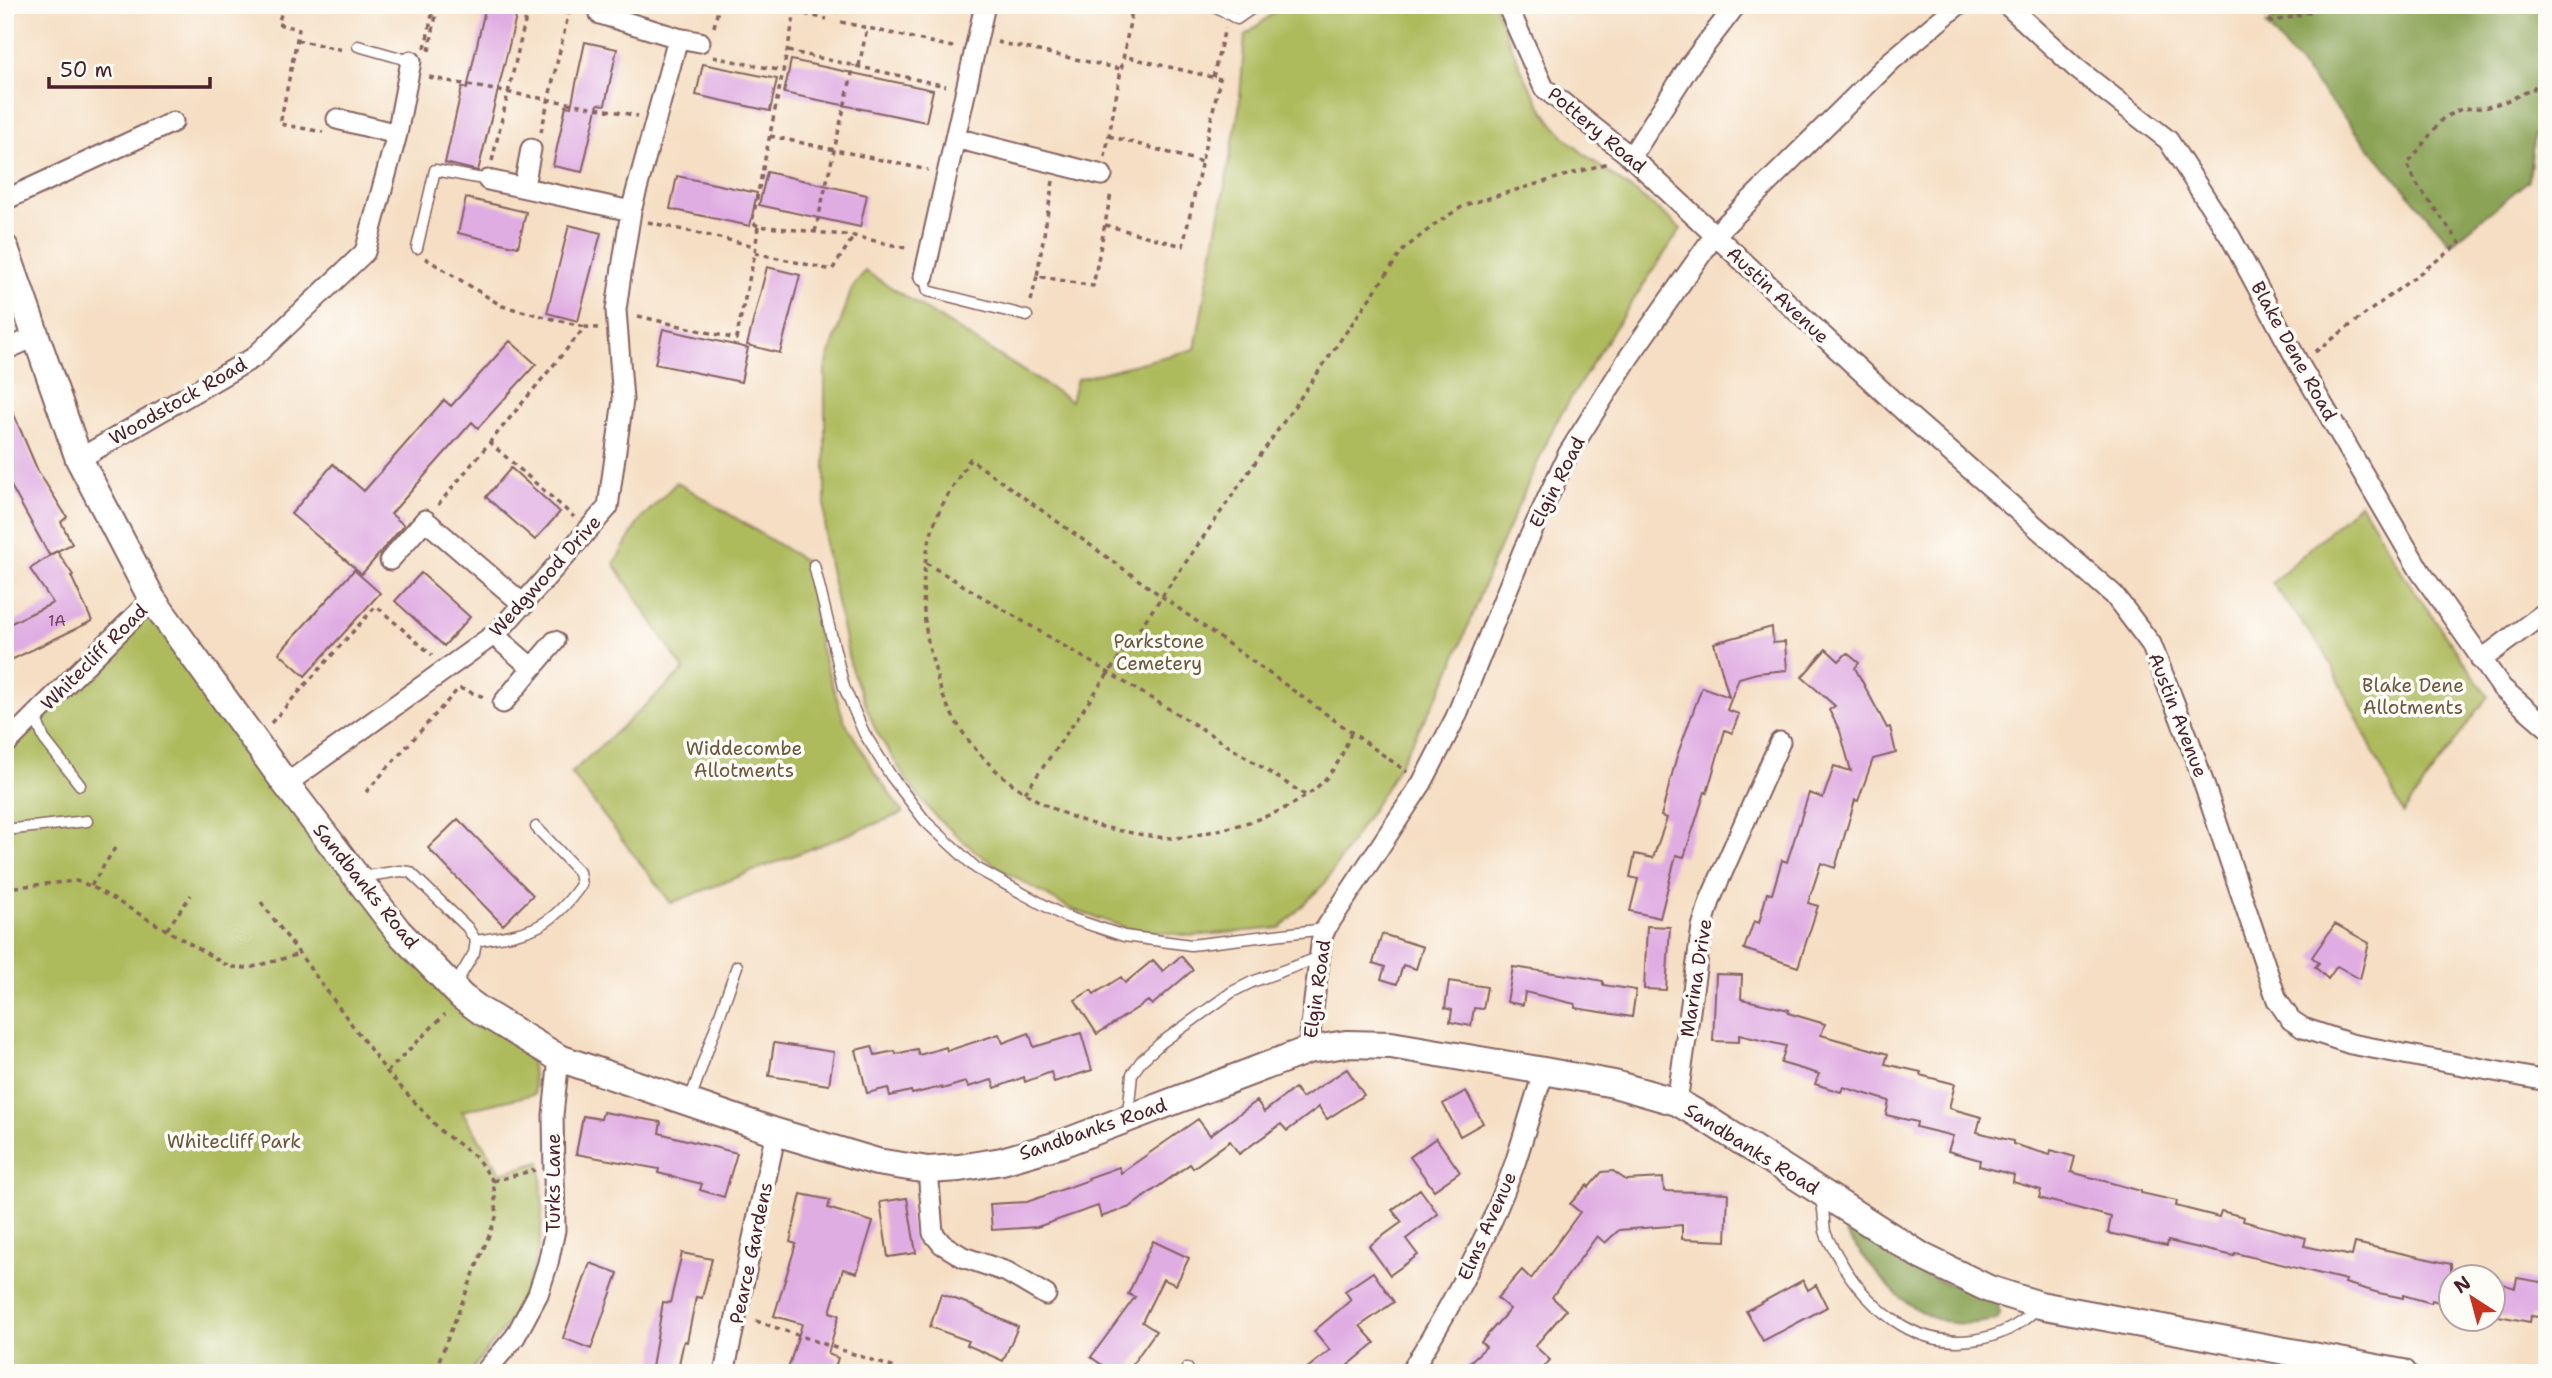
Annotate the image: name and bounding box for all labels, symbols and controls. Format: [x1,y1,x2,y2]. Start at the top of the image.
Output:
scale bar [49,46,210,90]
text: 50 m [60,56,113,84]
street label: Pottery Road [1542,81,1652,179]
street label: Austin Avenue [1721,241,1835,349]
street label: Blake Dene Road [2245,277,2343,425]
street label: Woodstock Road [105,351,251,451]
street label: Elgin Road [1523,432,1591,532]
street label: Wedgwood Drive [484,510,606,642]
street label: Whitecliff Road [35,598,153,716]
house number: 1A [48,610,66,631]
park label: Parkstone Cemetery [1113,629,1205,676]
street label: Austin Avenue [2143,649,2213,781]
park label: Blake Dene Allotments [2362,673,2464,720]
park label: Widdecombe Allotments [686,736,802,783]
street label: Sandbanks Road [308,818,424,954]
street label: Marina Drive [1674,917,1718,1039]
street label: Elgin Road [1298,938,1336,1040]
street label: Sandbanks Road [1016,1092,1170,1166]
street label: Sandbanks Road [1680,1097,1824,1201]
park label: Whitecliff Park [167,1129,301,1154]
street label: Turks Lane [541,1133,566,1233]
street label: Elms Avenue [1452,1168,1522,1284]
street label: Pearce Gardens [724,1180,778,1326]
north arrow [2436,1262,2506,1332]
text: N [2449,1270,2476,1299]

